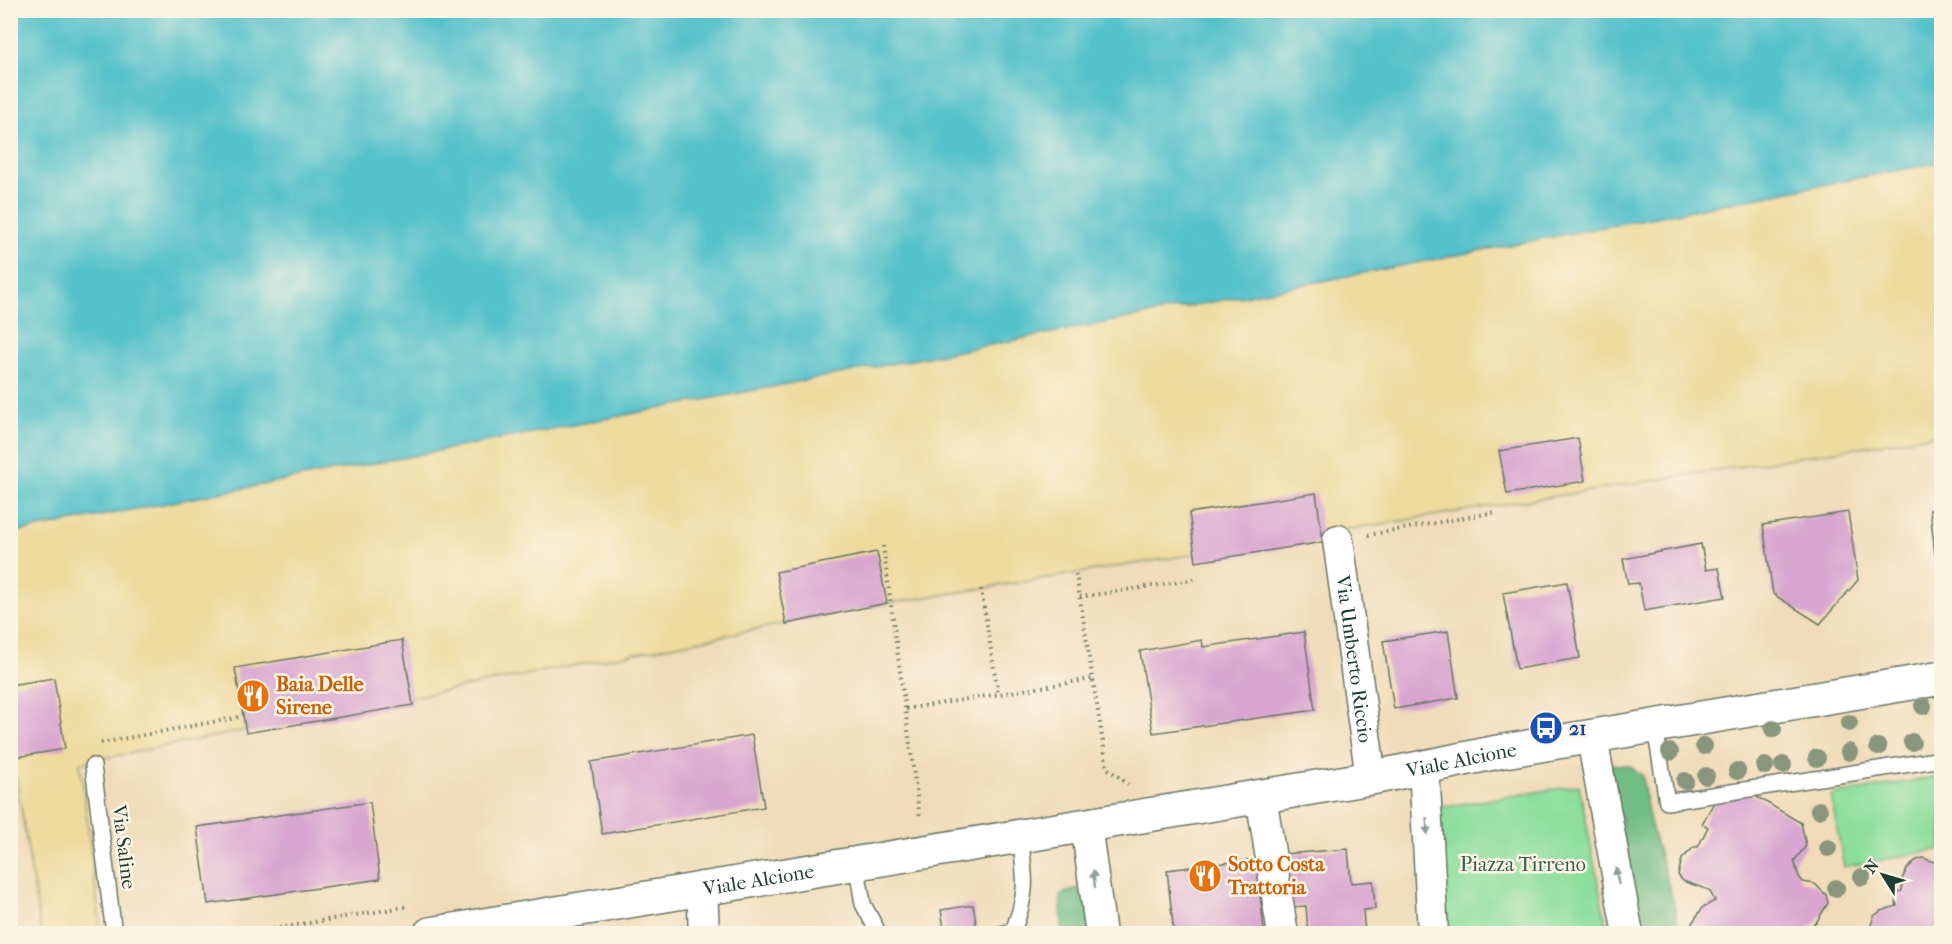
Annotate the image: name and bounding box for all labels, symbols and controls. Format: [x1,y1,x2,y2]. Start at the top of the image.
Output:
street label: Via Umberto Riccio [1331,573,1377,744]
place label: Baia Delle Sirene [276,673,364,719]
restaurant icon: Baia Delle Sirene [235,678,271,714]
bus stop icon: 21 [1528,710,1564,746]
place label: 21 [1569,717,1586,740]
street label: Viale Alcione [1403,738,1518,782]
street label: Via Saline [107,803,141,891]
one-way arrow [1423,816,1432,835]
north arrow [1853,845,1913,905]
place label: Sotto Costa Trattoria [1227,853,1325,899]
park label: Piazza Tirreno [1460,853,1586,876]
text: N [1860,855,1883,877]
restaurant icon: Sotto Costa Trattoria [1187,858,1223,894]
street label: Viale Alcione [700,859,816,900]
one-way arrow [1612,866,1621,885]
one-way arrow [1089,869,1098,888]

